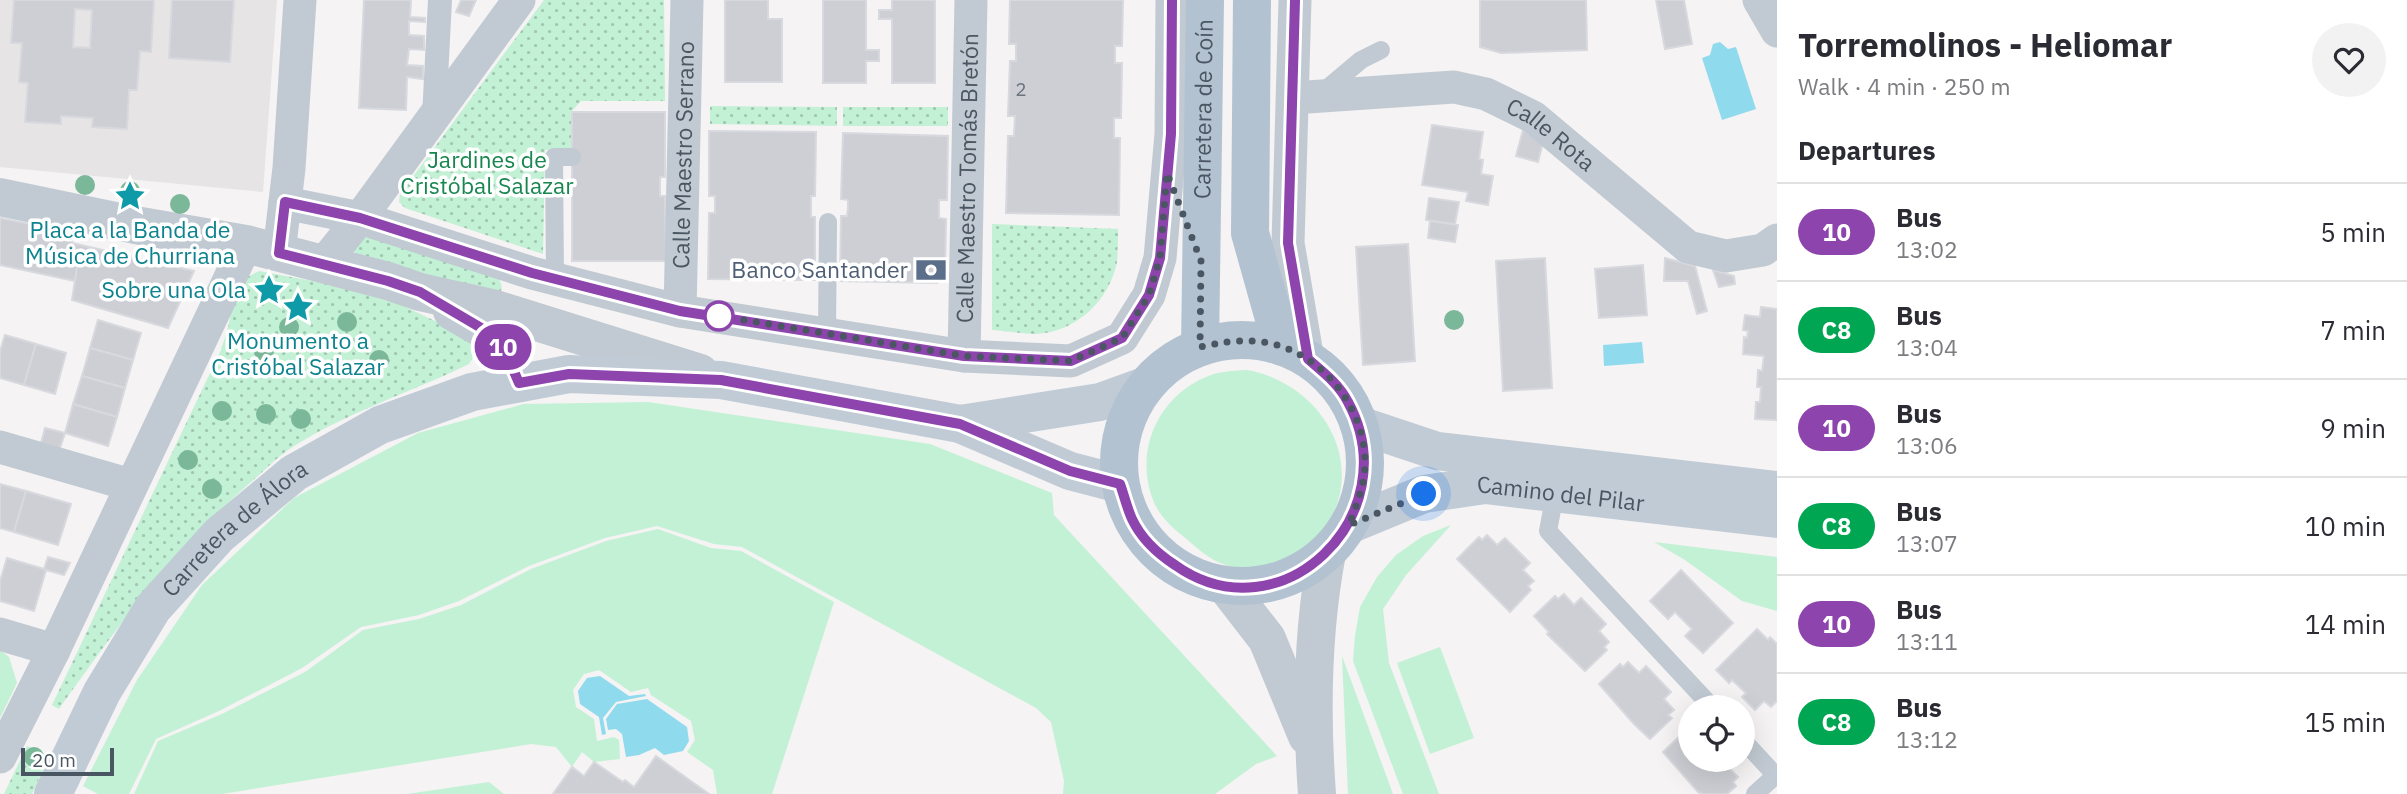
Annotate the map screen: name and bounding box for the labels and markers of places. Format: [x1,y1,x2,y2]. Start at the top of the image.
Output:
place icon: Placa a la Banda de Música de Churriana [113,179,147,213]
place label: Placa a la Banda de Música de Churriana [25,214,235,270]
bank icon: Banco Santander [914,253,948,287]
place label: Banco Santander [731,254,909,284]
place icon: Sobre una Ola [252,273,286,307]
place label: Sobre una Ola [101,274,246,304]
place icon: Monumento a Cristóbal Salazar [281,290,315,324]
unlabelled marker [704,301,734,331]
place label: Monumento a Cristóbal Salazar [211,325,385,381]

